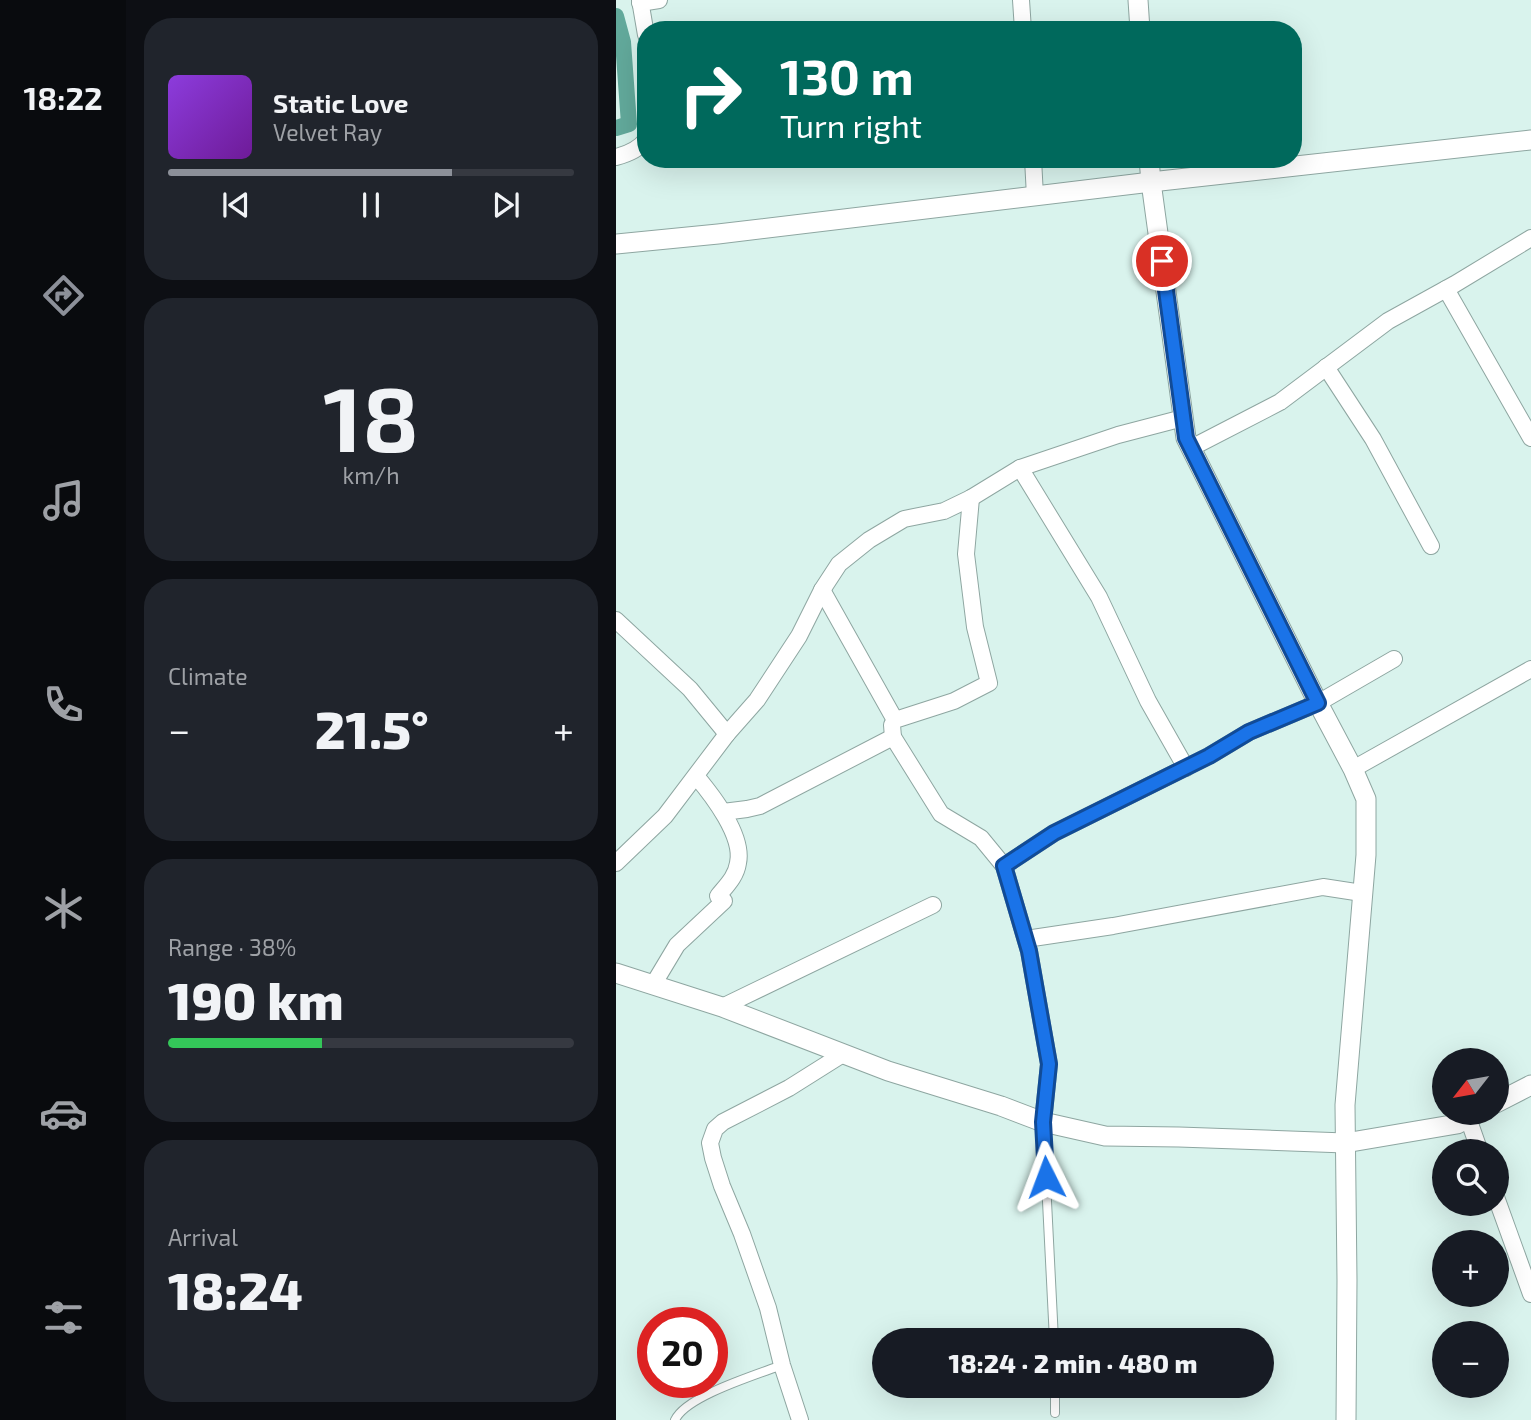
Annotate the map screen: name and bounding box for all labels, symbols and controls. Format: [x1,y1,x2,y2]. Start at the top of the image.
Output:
text: 130 m [780,46,914,105]
icon: right [665,49,756,140]
text: 18:22 [23,78,103,116]
text: Static Love [273,87,409,118]
text: Turn right [780,106,922,144]
text: Velvet Ray [273,118,382,146]
icon: previous [217,186,255,224]
icon: pause [352,186,390,224]
icon: next [487,186,525,224]
pin [1132,231,1192,291]
icon: arrive [1143,242,1181,280]
icon: directions [39,271,88,320]
text: 18 [323,361,419,470]
text: km/h [342,461,400,489]
icon: music [39,476,88,525]
text: Climate [168,662,248,690]
icon: phone [39,680,88,729]
text: 21.5° [315,697,429,759]
text: − [168,706,190,752]
text: + [553,706,574,752]
icon: climate [39,884,88,933]
text: Range · 38% [168,933,296,961]
text: 190 km [168,968,344,1030]
north arrow [1432,1048,1508,1125]
map controls [1432,1048,1509,1398]
icon: car [39,1089,88,1138]
button: search [1432,1139,1509,1216]
position arrow [1009,1140,1083,1214]
text: Arrival [168,1223,238,1251]
button: + [1432,1230,1509,1307]
text: 18:24 [168,1258,303,1320]
icon: filters [39,1293,88,1342]
speed limit sign: 20 [637,1307,728,1398]
button: − [1432,1321,1509,1398]
text: 18:24 · 2 min · 480 m [949,1347,1197,1378]

